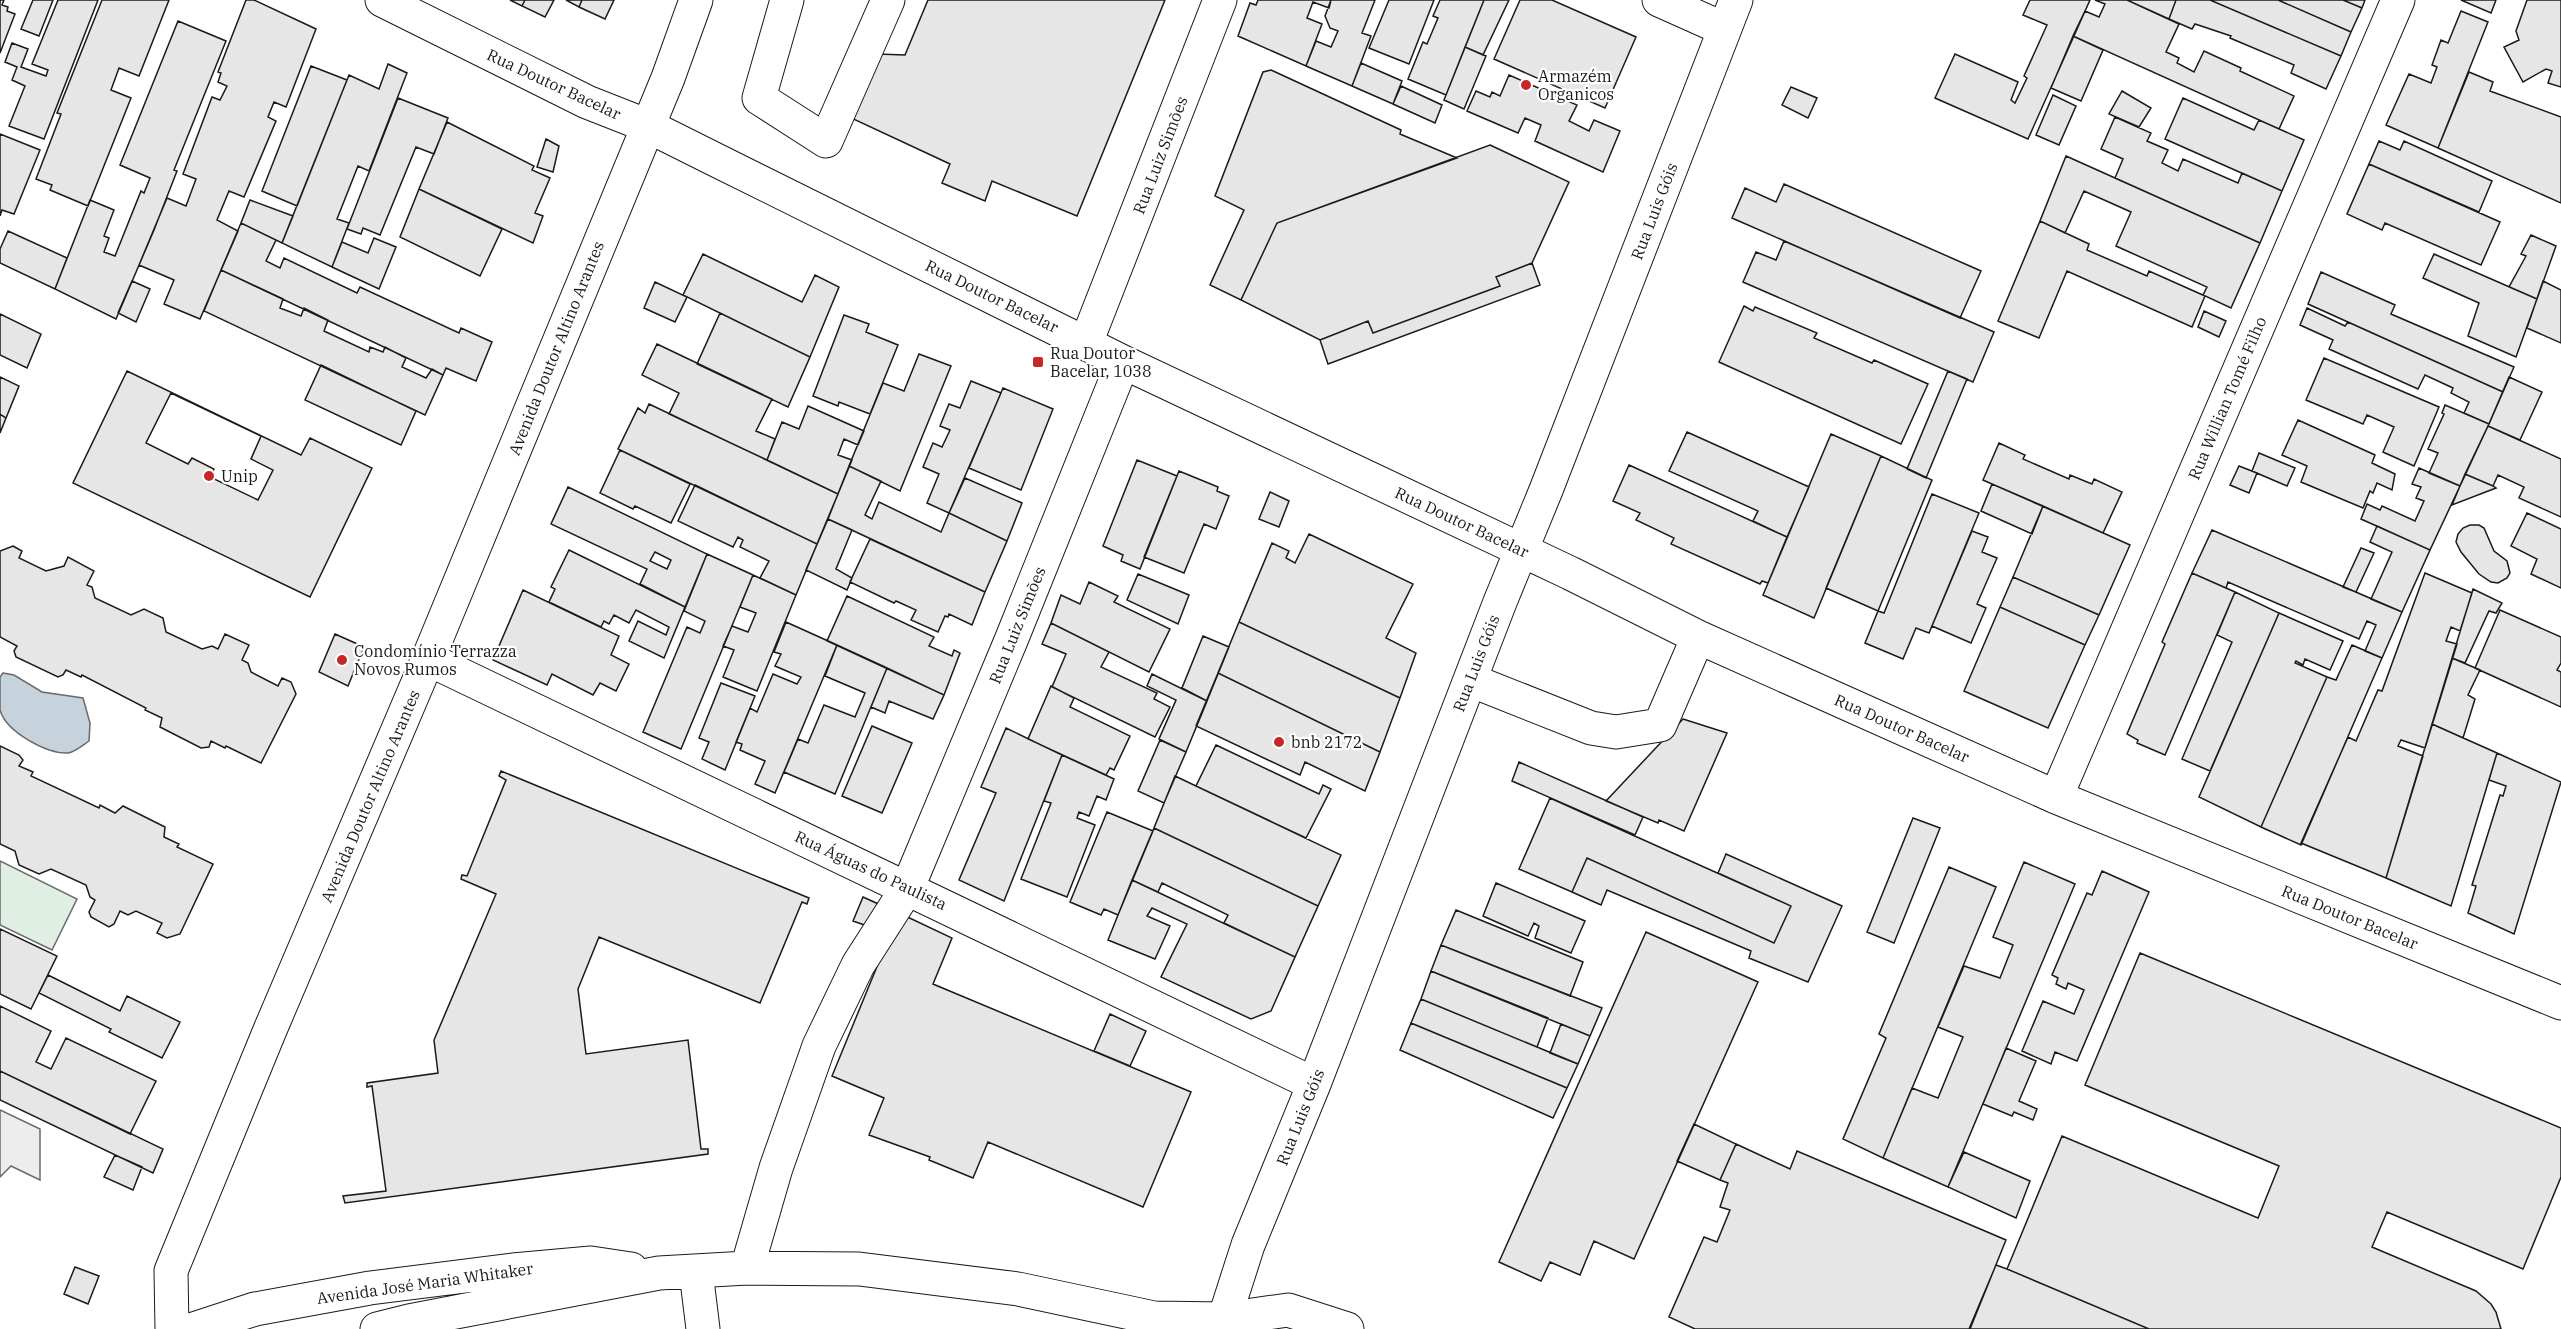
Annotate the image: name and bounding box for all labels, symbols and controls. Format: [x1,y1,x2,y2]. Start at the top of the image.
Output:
street label: Rua Doutor Bacelar [484,44,624,124]
place label: Armazém Organicos [1538,66,1614,104]
marker: Armazém Organicos [1519,78,1533,92]
street label: Rua Luiz Simões [1128,93,1192,217]
street label: Rua Luis Góis [1626,160,1682,262]
street label: Avenida Doutor Altino Arantes [504,238,608,458]
street label: Rua Doutor Bacelar [922,255,1062,337]
street label: Rua Willian Tomé Filho [2184,313,2270,483]
place label: Rua Doutor Bacelar, 1038 [1050,343,1152,381]
marker: Rua Doutor Bacelar, 1038 [1031,355,1045,369]
place label: Unip [221,466,258,486]
marker: Unip [202,469,216,483]
street label: Rua Doutor Bacelar [1392,482,1532,562]
street label: Rua Luiz Simões [984,564,1050,686]
street label: Rua Luis Góis [1448,612,1504,714]
place label: Condomínio Terrazza Novos Rumos [354,641,517,679]
marker: Condomínio Terrazza Novos Rumos [335,653,349,667]
street label: Avenida Doutor Altino Arantes [316,687,424,905]
street label: Rua Doutor Bacelar [1831,689,1973,767]
place label: bnb 2172 [1291,732,1362,752]
marker: bnb 2172 [1272,735,1286,749]
street label: Rua Águas do Paulista [792,825,951,914]
street label: Rua Doutor Bacelar [2279,880,2421,954]
street label: Rua Luis Góis [1272,1066,1328,1168]
street label: Avenida José Maria Whitaker [316,1258,534,1308]

